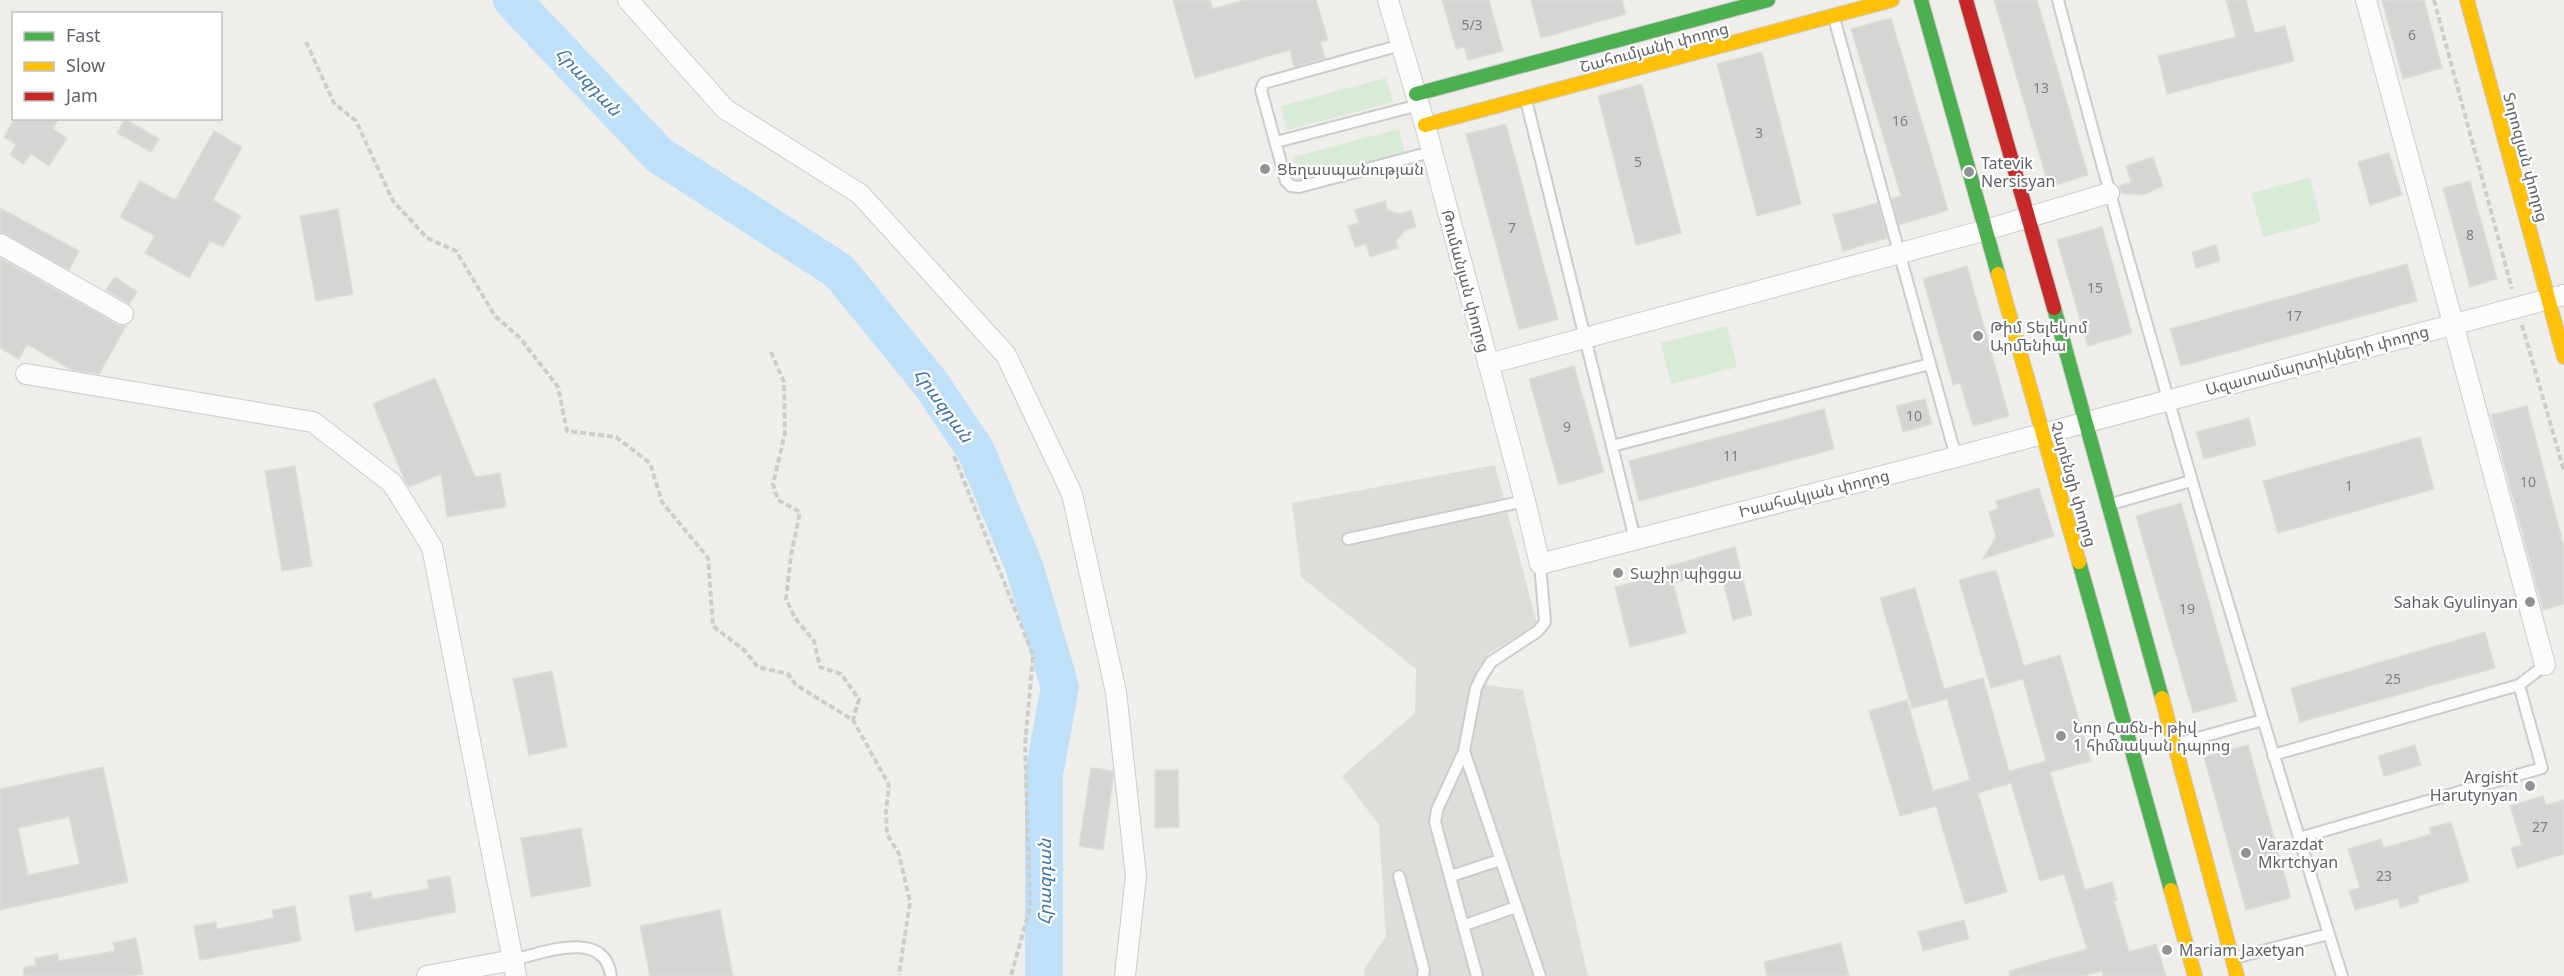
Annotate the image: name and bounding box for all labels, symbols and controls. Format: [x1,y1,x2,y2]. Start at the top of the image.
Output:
legend [12,12,222,120]
house number: 5/3 [1461,15,1483,34]
street label: Շահումյանի փողոց [1577,17,1731,77]
text: Fast [66,23,101,47]
house number: 6 [2408,25,2416,44]
water label: Հրազդան [551,41,628,122]
text: Slow [66,53,105,77]
house number: 13 [2033,78,2049,97]
text: Jam [64,83,98,107]
street label: Տորոզյան փողոց [2498,90,2554,224]
house number: 16 [1892,111,1908,130]
house number: 3 [1755,123,1763,142]
house number: 5 [1634,152,1642,171]
place label: Tatevik Nersisyan [1981,152,2055,192]
place label: Ցեղասպանության [1277,158,1424,180]
marker: Ցեղասպանության [1258,162,1272,176]
marker: Tatevik Nersisyan [1962,165,1976,179]
street label: Թումանյան փողոց [1436,207,1496,355]
house number: 7 [1508,218,1516,237]
house number: 8 [2466,225,2474,244]
house number: 15 [2087,278,2103,297]
house number: 17 [2286,306,2302,325]
place label: Թիմ Տելեկոմ Արմենիա [1990,316,2088,356]
street label: Ազատամարտիկների փողոց [2203,320,2431,400]
marker: Թիմ Տելեկոմ Արմենիա [1971,329,1985,343]
water label: Հրազդան [909,363,980,448]
house number: 10 [1906,406,1922,425]
house number: 9 [1563,417,1571,436]
street label: Չարենցի փողոց [2046,419,2102,549]
house number: 11 [1723,446,1739,465]
street label: Իսահակյան փողոց [1737,464,1891,522]
house number: 10 [2520,472,2536,491]
house number: 1 [2345,476,2353,495]
place label: Տաշիր պիցցա [1630,562,1742,584]
marker: Տաշիր պիցցա [1611,566,1625,580]
place label: Sahak Gyulinyan [2394,591,2518,613]
marker: Sahak Gyulinyan [2523,595,2537,609]
house number: 19 [2179,599,2195,618]
house number: 25 [2385,669,2401,688]
place label: Նոր Հաճն-ի թիվ 1 հիմնական դպրոց [2073,716,2230,756]
marker: Նոր Հաճն-ի թիվ 1 հիմնական դպրոց [2054,729,2068,743]
place label: Argisht Harutynyan [2430,766,2518,806]
marker: Argisht Harutynyan [2523,779,2537,793]
house number: 27 [2532,817,2548,836]
place label: Varazdat Mkrtchyan [2258,833,2338,873]
water label: Հրազդան [1032,838,1056,925]
marker: Varazdat Mkrtchyan [2239,846,2253,860]
house number: 23 [2376,866,2392,885]
place label: Mariam Jaxetyan [2179,939,2305,961]
marker: Mariam Jaxetyan [2160,943,2174,957]

